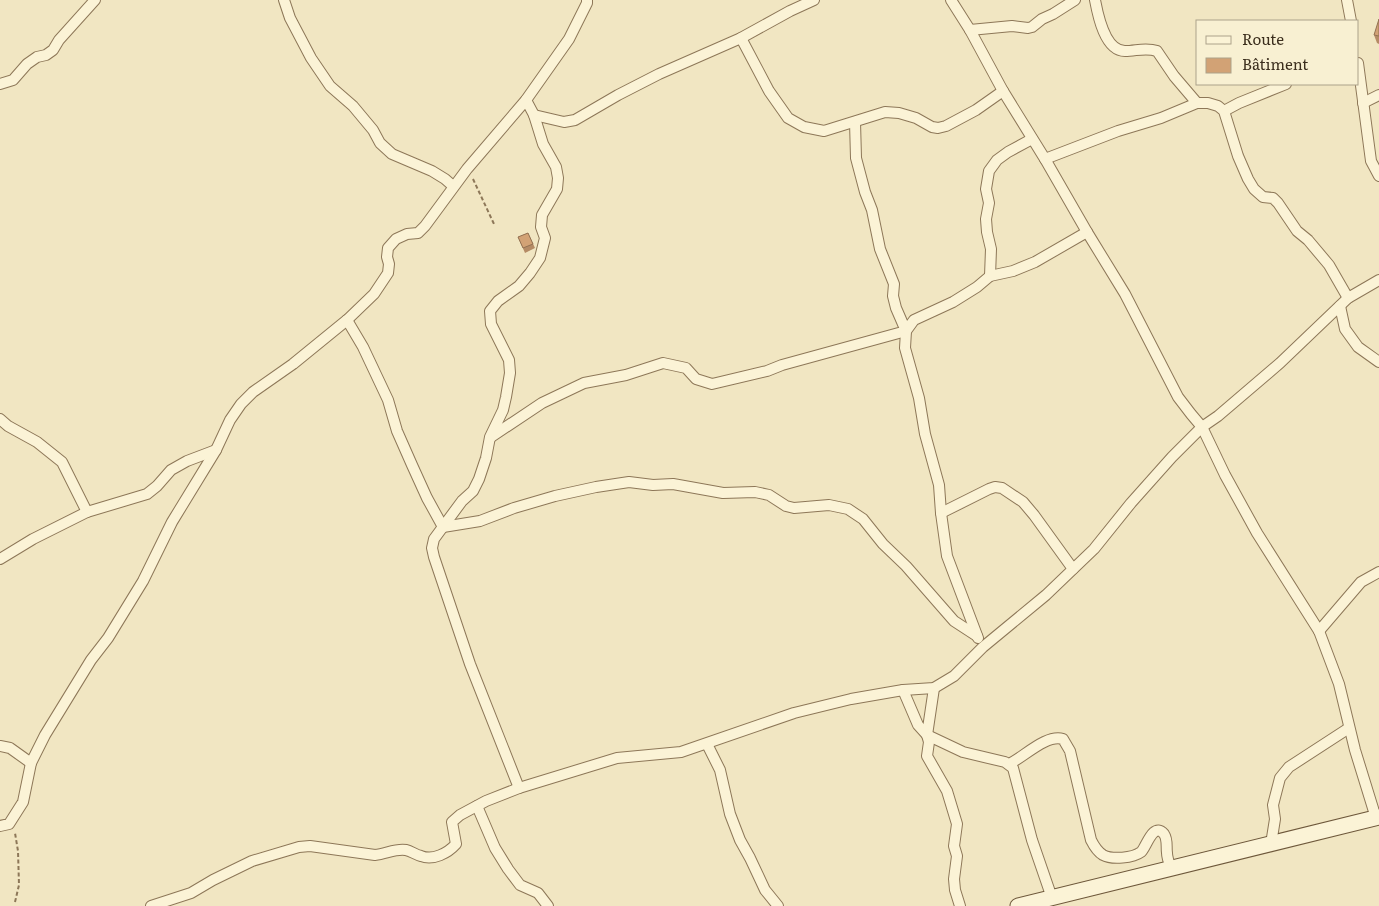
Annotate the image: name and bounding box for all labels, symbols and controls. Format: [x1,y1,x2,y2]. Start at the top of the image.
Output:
legend [1196,20,1359,85]
text: Route [1242,27,1284,50]
text: Bâtiment [1242,52,1308,75]

